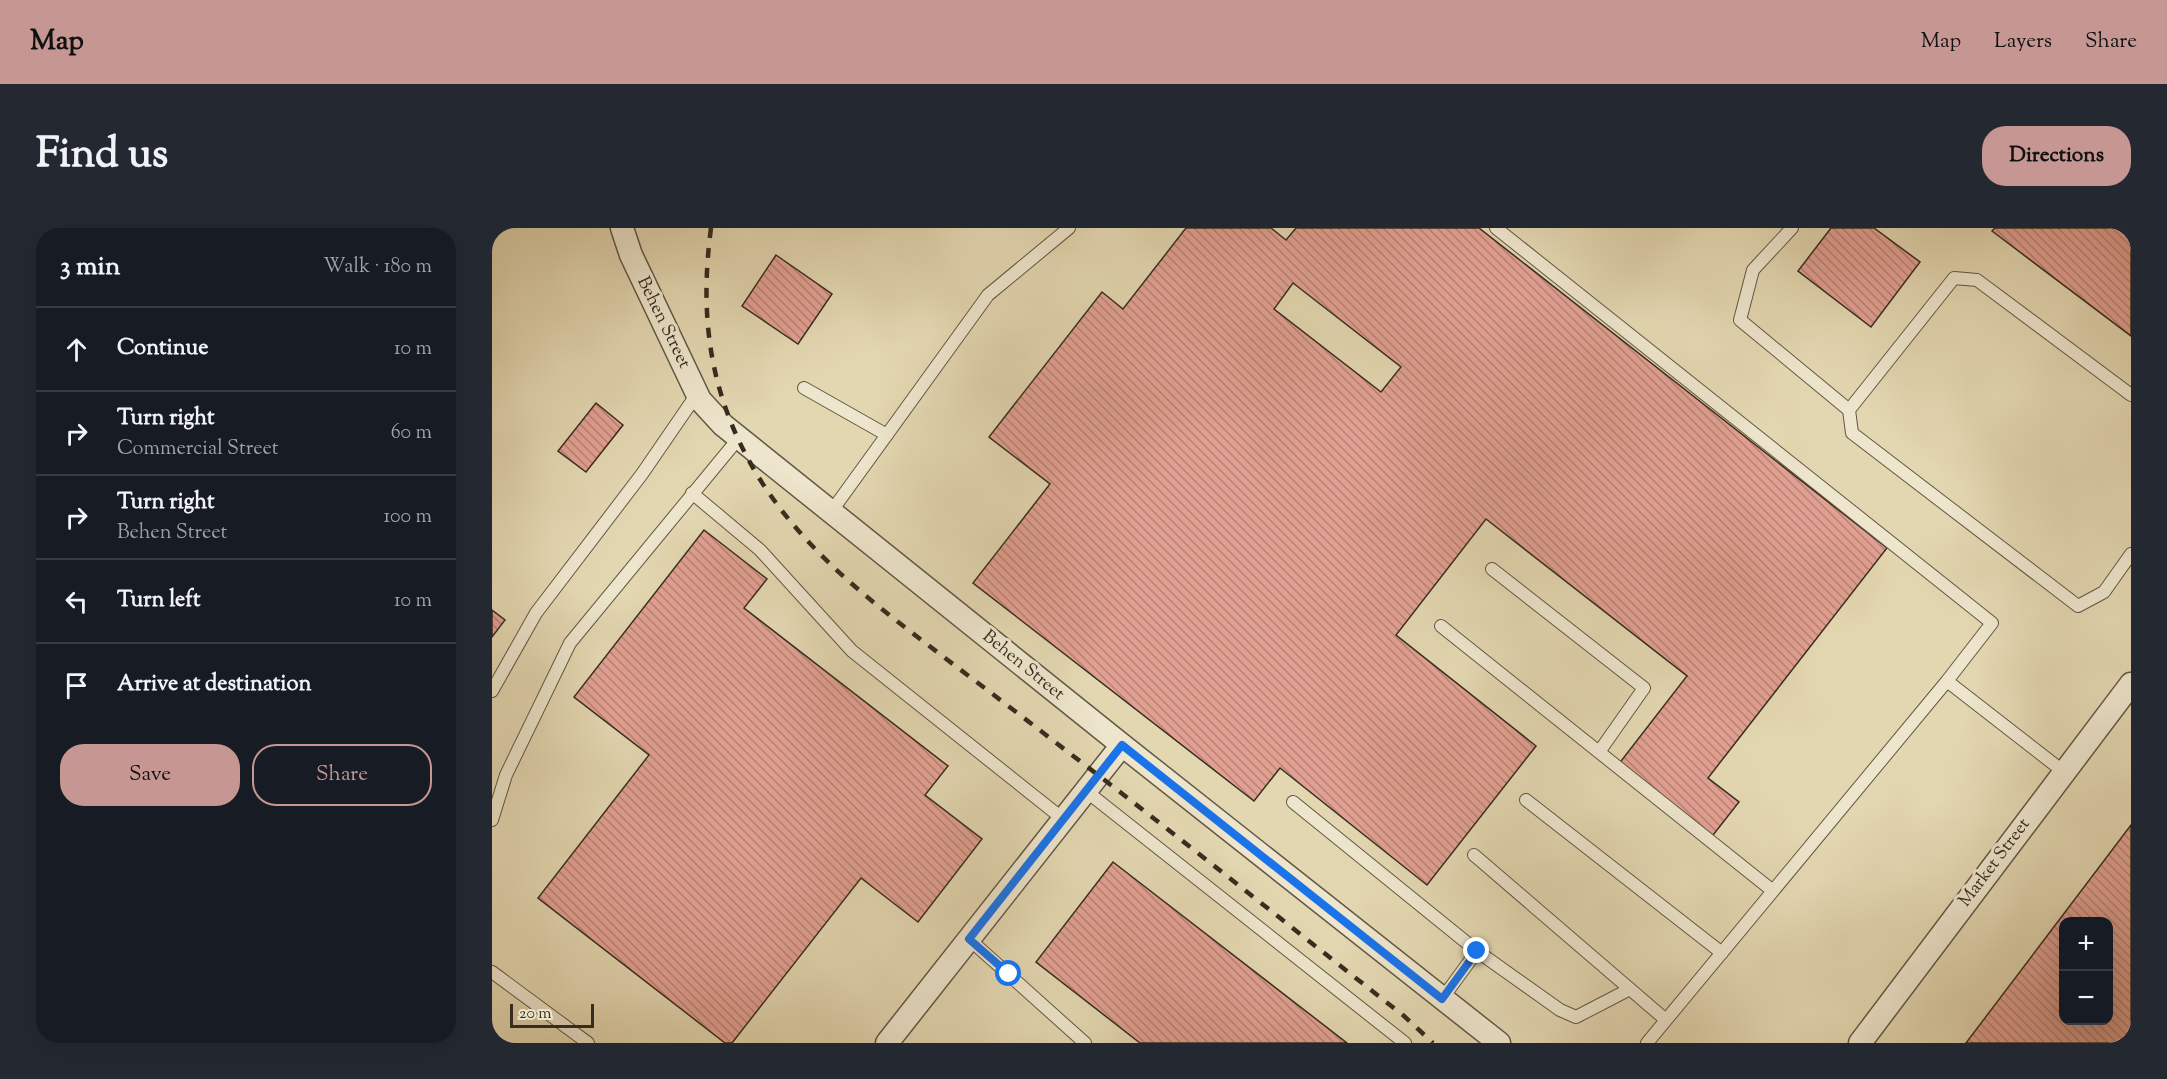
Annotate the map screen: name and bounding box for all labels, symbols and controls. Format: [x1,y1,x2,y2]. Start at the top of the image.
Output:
text: Map [30,22,84,62]
text: Map [1921,27,1961,57]
text: Layers [1994,27,2052,57]
text: Share [2085,27,2137,57]
text: Find us [36,126,168,186]
button: Directions [1982,126,2131,186]
text: 3 min [60,249,120,286]
text: Walk · 180 m [323,253,432,282]
street label: Behen Street [630,273,696,373]
icon: ahead [60,333,93,366]
text: Continue [117,333,208,365]
text: 10 m [394,335,432,364]
text: Turn right [117,403,214,435]
icon: right [60,417,93,450]
text: 60 m [391,419,432,448]
text: Commercial Street [117,435,279,464]
text: Turn right [117,487,214,519]
icon: right [60,501,93,534]
text: 100 m [383,503,432,532]
text: Behen Street [117,519,227,548]
icon: left [60,585,93,618]
text: Turn left [117,585,200,617]
text: 10 m [394,587,432,616]
street label: Behen Street [976,625,1070,707]
icon: arrive [60,669,93,702]
text: Arrive at destination [117,669,312,701]
button: Save [60,744,240,806]
button: Share [252,744,432,806]
street label: Market Street [1953,813,2037,913]
map controls [2059,917,2113,1025]
button: + [2059,917,2113,971]
route end [1463,937,1489,963]
route start [995,960,1021,986]
button: − [2059,971,2113,1025]
scale bar [510,1001,594,1028]
text: 20 m [519,1003,552,1026]

